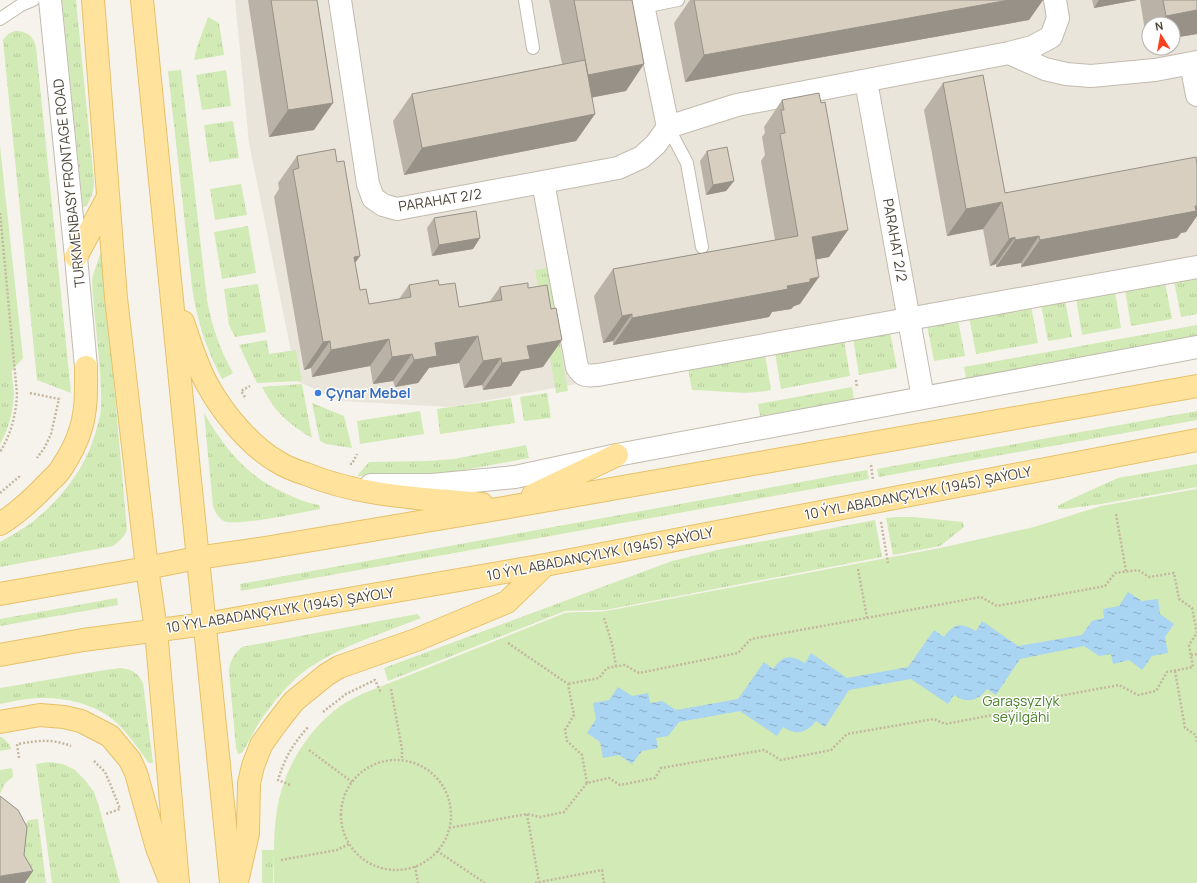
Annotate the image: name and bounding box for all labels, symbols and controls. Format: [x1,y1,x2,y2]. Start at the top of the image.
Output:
north arrow [1141,16,1181,56]
text: N [1154,18,1164,34]
street label: TURKMENBASY FRONTAGE ROAD [48,78,89,288]
street label: PARAHAT 2/2 [397,184,483,215]
street label: PARAHAT 2/2 [879,197,912,283]
place label: Çynar Mebel [326,383,411,402]
marker: Çynar Mebel [313,388,323,398]
street label: 10 ÝYL ABADANÇYLYK (1945) ŞAÝOLY [803,461,1033,524]
street label: 10 ÝYL ABADANÇYLYK (1945) ŞAÝOLY [485,522,715,585]
street label: 10 ÝYL ABADANÇYLYK (1945) ŞAÝOLY [165,582,395,637]
park label: Garaşsyzlyk seýilgähi [982,691,1061,726]

